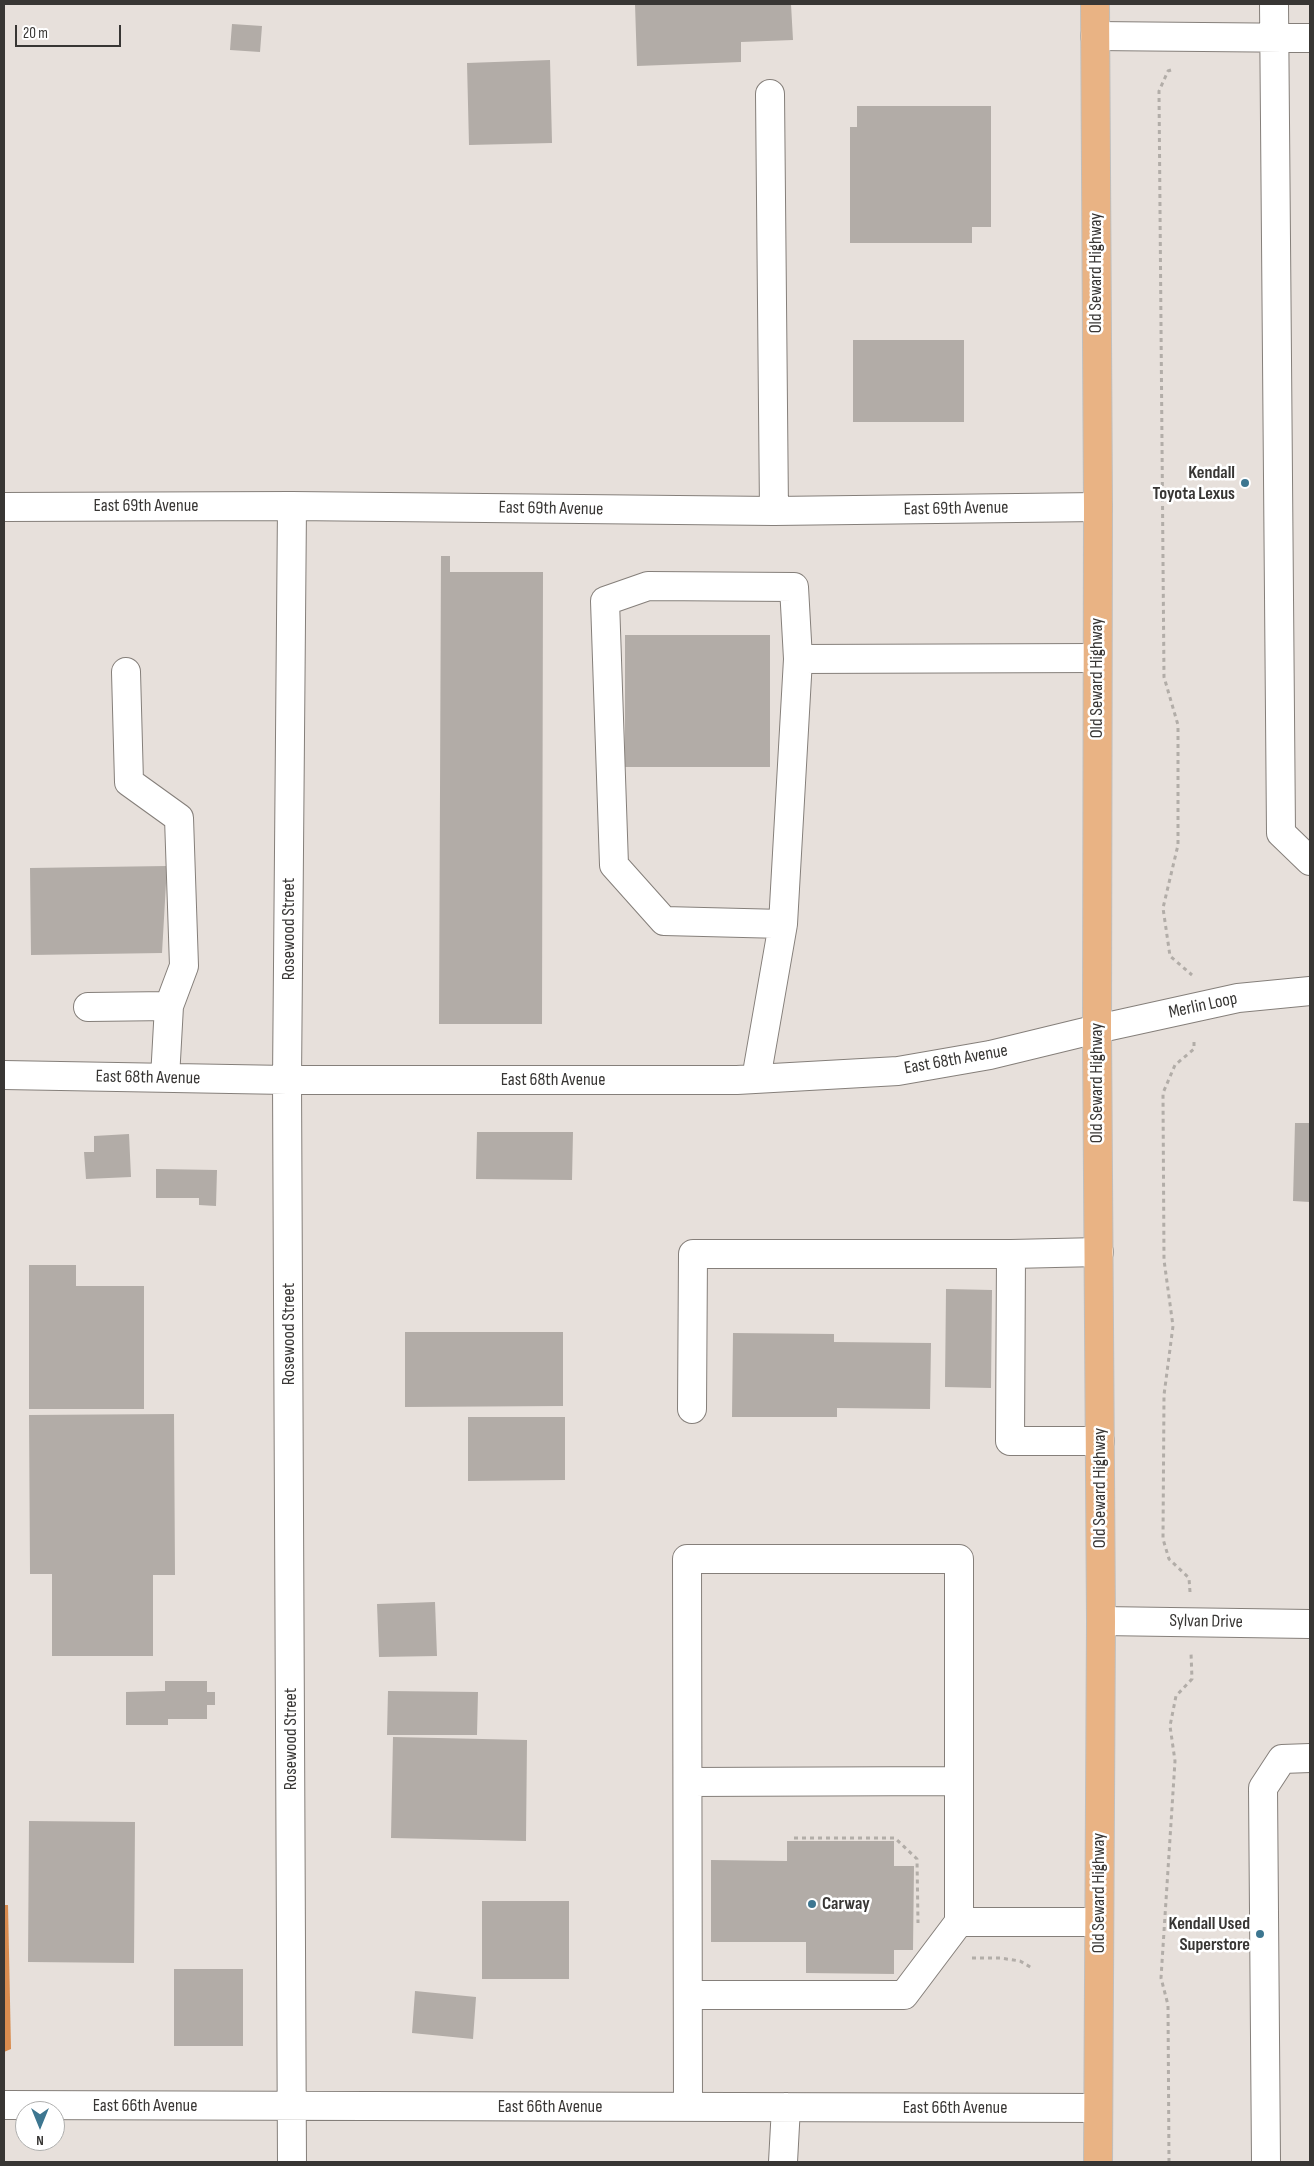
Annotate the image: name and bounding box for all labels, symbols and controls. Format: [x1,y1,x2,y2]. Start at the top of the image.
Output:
scale bar [18,15,124,47]
text: 20 m [23,24,48,43]
street label: Old Seward Highway [1085,213,1107,333]
place label: Kendall Toyota Lexus [1153,462,1235,504]
marker: Kendall Toyota Lexus [1239,477,1251,489]
street label: East 69th Avenue [94,495,198,517]
street label: East 69th Avenue [498,497,604,521]
street label: East 69th Avenue [903,497,1009,521]
street label: Old Seward Highway [1086,618,1108,738]
street label: Rosewood Street [278,878,300,980]
street label: Merlin Loop [1167,988,1239,1024]
street label: Old Seward Highway [1086,1023,1108,1143]
street label: East 68th Avenue [903,1040,1009,1080]
street label: East 68th Avenue [95,1066,201,1090]
street label: East 68th Avenue [501,1069,605,1091]
street label: Rosewood Street [278,1283,300,1385]
street label: Old Seward Highway [1089,1428,1111,1548]
street label: Sylvan Drive [1169,1611,1243,1633]
street label: Rosewood Street [280,1688,302,1790]
street label: Old Seward Highway [1088,1833,1110,1953]
place label: Carway [822,1893,870,1915]
marker: Carway [806,1898,818,1910]
place label: Kendall Used Superstore [1169,1913,1250,1956]
marker: Kendall Used Superstore [1254,1928,1266,1940]
street label: East 66th Avenue [93,2095,197,2117]
street label: East 66th Avenue [498,2096,602,2118]
street label: East 66th Avenue [903,2097,1007,2119]
north arrow [15,2101,65,2151]
text: N [36,2132,44,2149]

